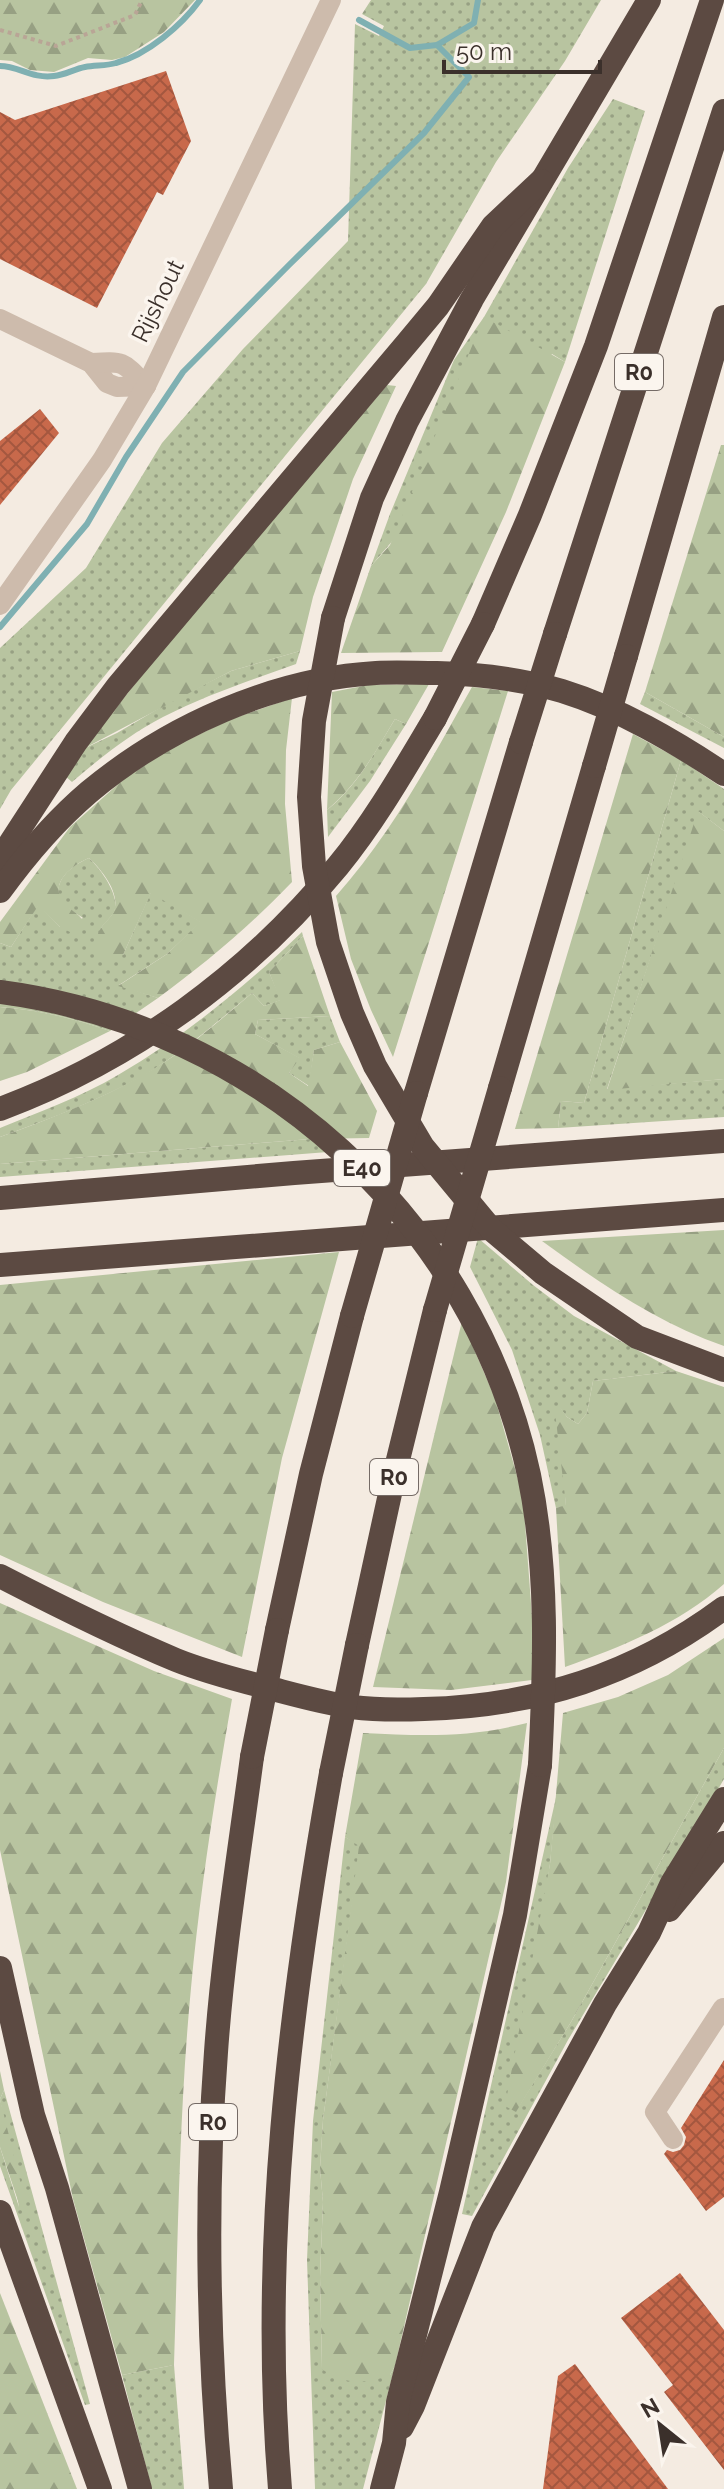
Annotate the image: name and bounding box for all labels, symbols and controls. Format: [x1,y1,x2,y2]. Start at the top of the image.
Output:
scale bar [444,24,600,74]
text: 50 m [456,37,512,66]
street label: Rijshout [125,255,190,347]
road number: R0 [615,354,663,390]
road number: E40 [334,1150,390,1186]
road number: R0 [370,1459,418,1495]
road number: R0 [189,2104,237,2140]
north arrow [620,2385,700,2465]
text: N [636,2392,664,2423]

